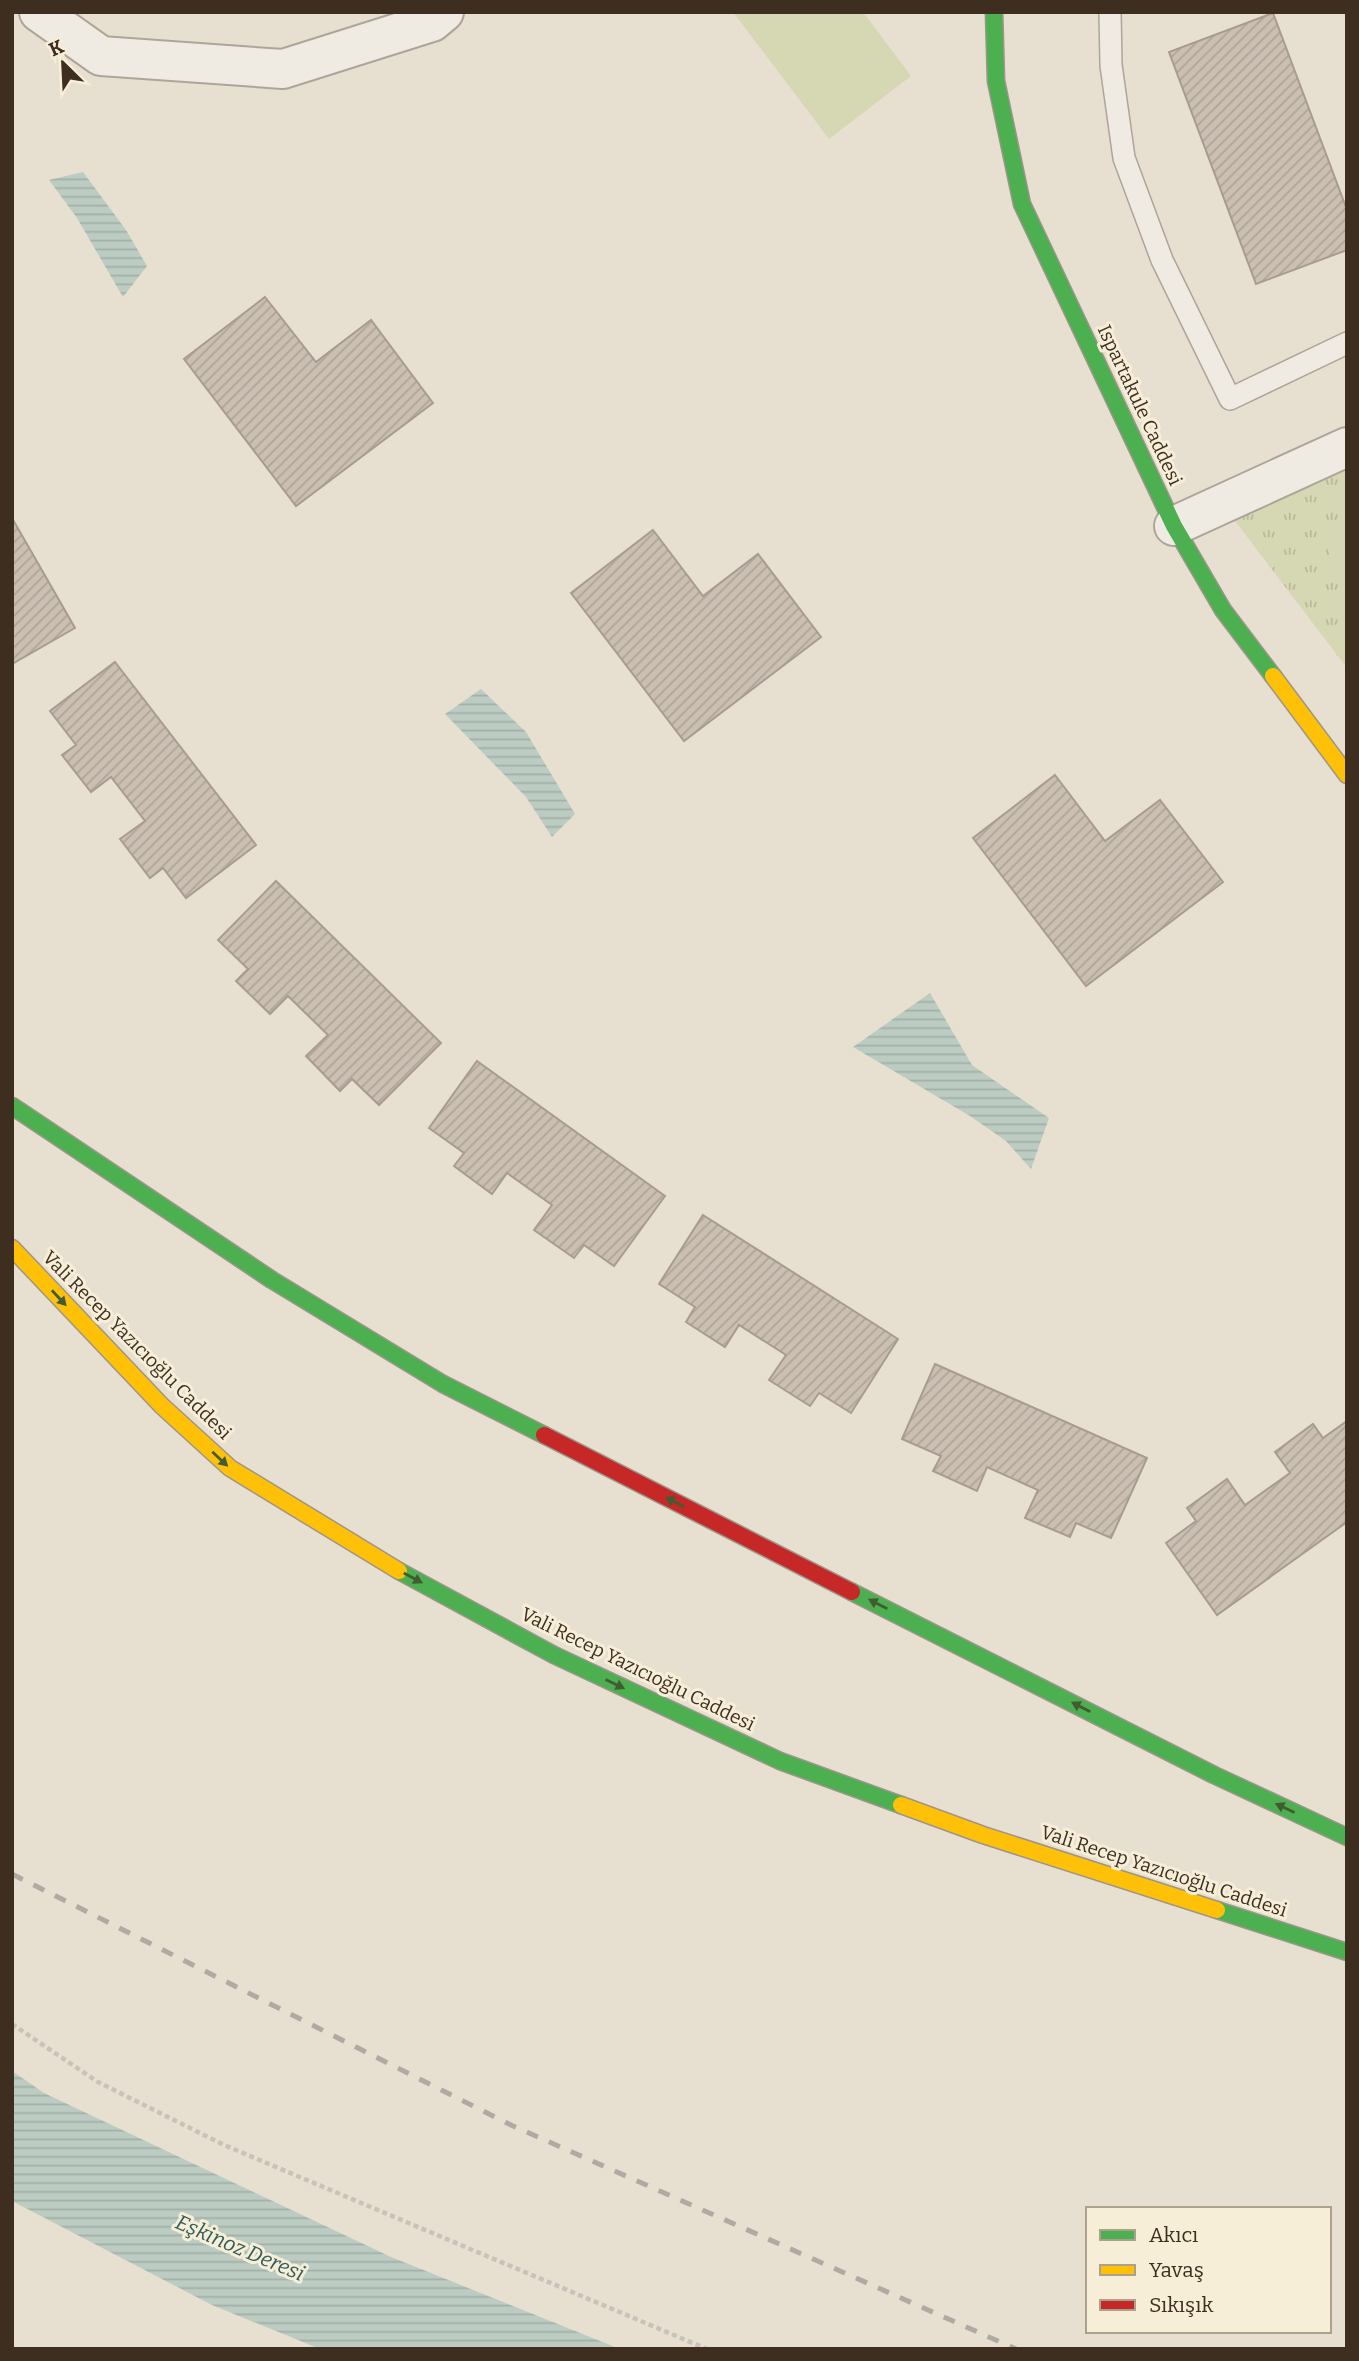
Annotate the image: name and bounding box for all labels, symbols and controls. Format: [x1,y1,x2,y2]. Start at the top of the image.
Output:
north arrow [28,28,98,98]
text: K [45,35,68,61]
street label: Ispartakule Caddesi [1093,321,1187,489]
street label: Vali Recep Yazıcıoğlu Caddesi [38,1246,236,1444]
one-way arrow [51,1289,67,1307]
one-way arrow [211,1451,229,1467]
one-way arrow [665,1496,685,1507]
one-way arrow [403,1572,423,1584]
one-way arrow [868,1599,888,1610]
street label: Vali Recep Yazıcıoğlu Caddesi [517,1602,759,1736]
one-way arrow [605,1678,625,1690]
one-way arrow [1071,1702,1091,1713]
one-way arrow [1275,1802,1295,1814]
street label: Vali Recep Yazıcıoğlu Caddesi [1038,1820,1290,1922]
legend [1086,2207,1331,2333]
water label: Eşkinoz Deresi [172,2209,308,2287]
text: Akıcı [1149,2222,1198,2248]
text: Yavaş [1149,2257,1204,2283]
text: Sıkışık [1149,2292,1214,2318]

